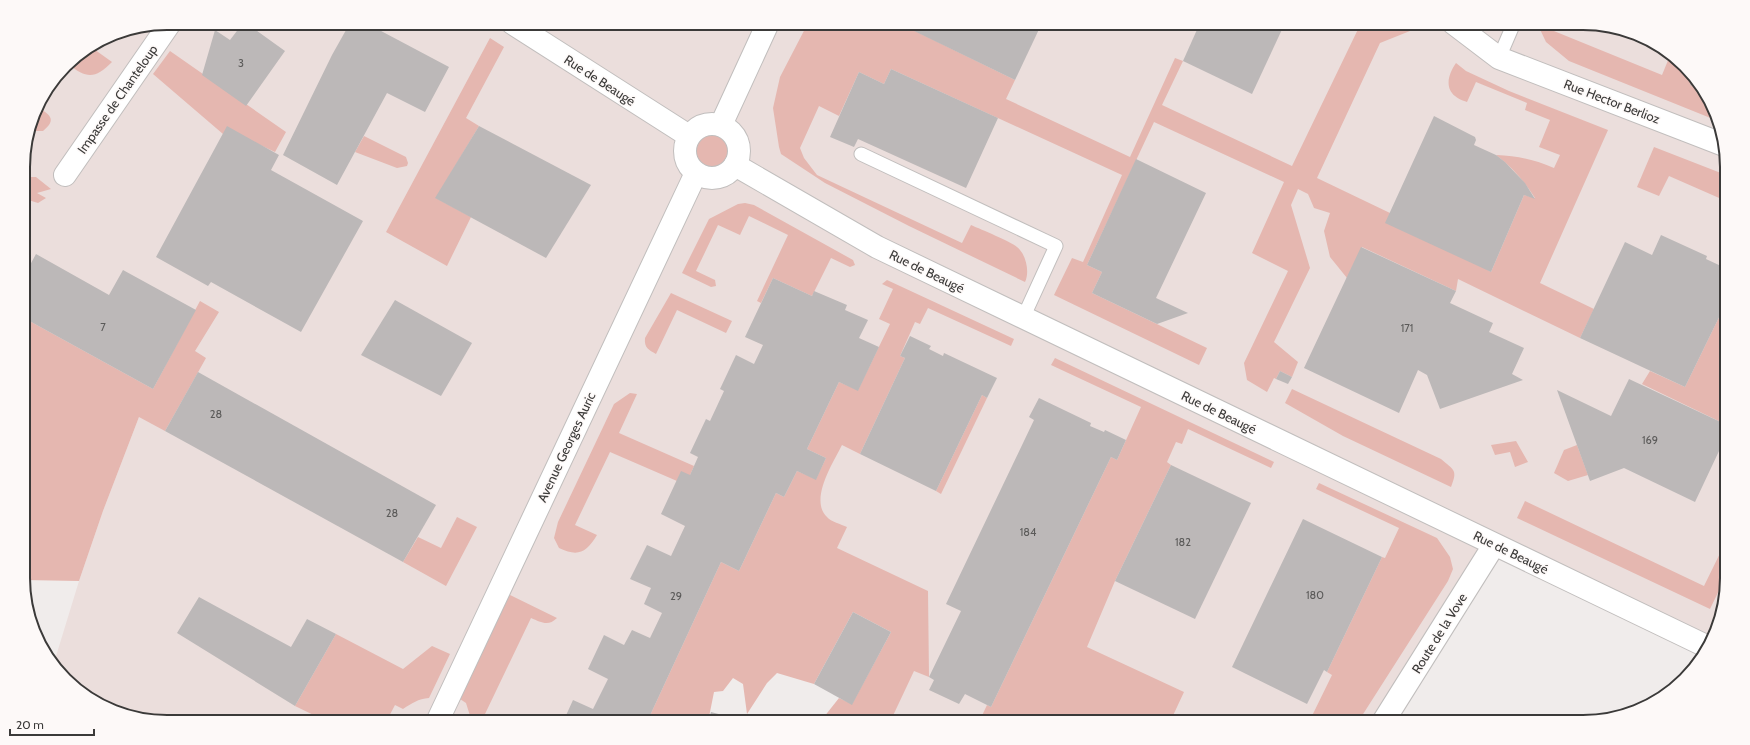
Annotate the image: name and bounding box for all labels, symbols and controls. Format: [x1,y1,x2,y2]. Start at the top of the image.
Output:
street label: Impasse de Chanteloup [73,42,161,156]
street label: Rue de Beaugé [561,51,639,109]
house number: 3 [238,56,244,70]
street label: Rue Hector Berlioz [1562,75,1662,127]
street label: Rue de Beaugé [887,246,967,296]
house number: 7 [100,320,106,334]
house number: 171 [1401,321,1413,335]
street label: Rue de Beaugé [1179,387,1259,437]
street label: Avenue Georges Auric [533,389,599,505]
house number: 28 [210,407,222,421]
house number: 169 [1642,433,1658,447]
house number: 28 [386,506,398,520]
house number: 184 [1020,525,1037,539]
street label: Rue de Beaugé [1471,527,1551,577]
house number: 182 [1175,535,1191,549]
house number: 180 [1306,588,1324,602]
house number: 29 [670,589,682,603]
street label: Route de la Vove [1408,590,1470,676]
scale bar [10,711,94,737]
text: 20 m [16,717,44,732]

